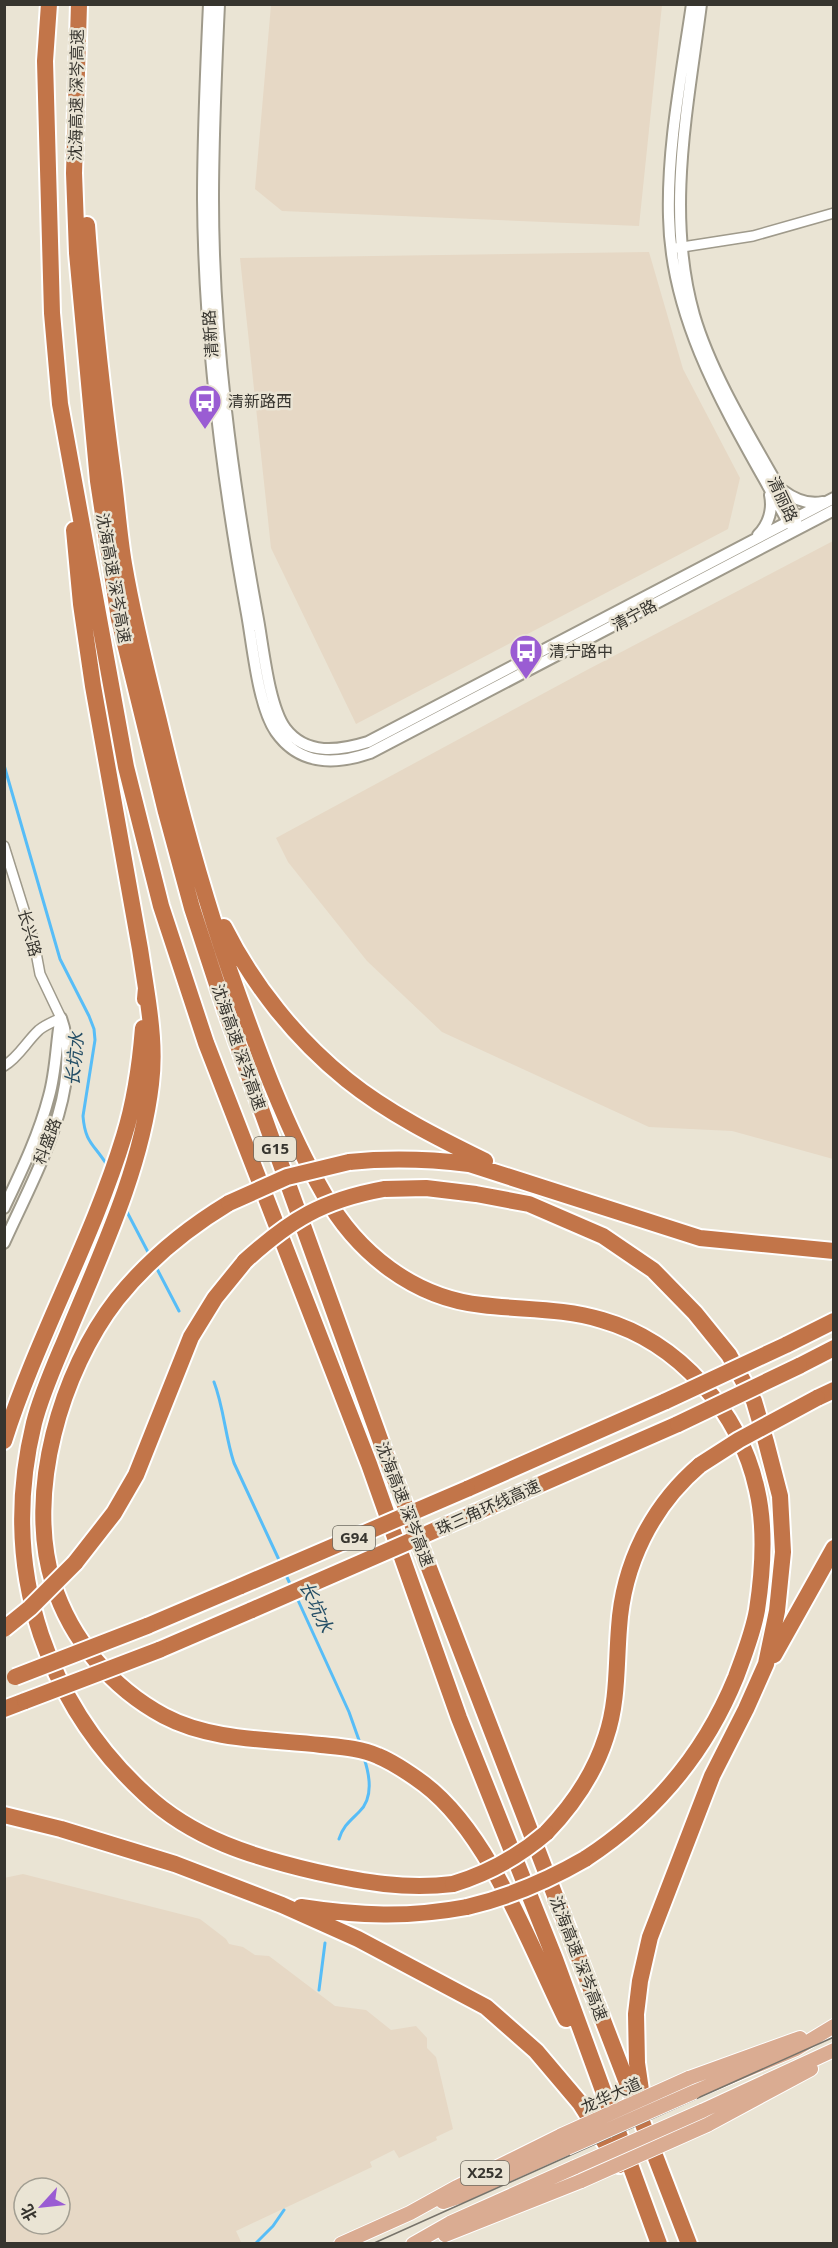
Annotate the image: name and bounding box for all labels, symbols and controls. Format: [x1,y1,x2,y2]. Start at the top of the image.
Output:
street label: 沈海高速 深岑高速 [64,29,88,161]
street label: 清新路 [197,309,223,359]
bus stop icon: 清新路西 [187,383,223,430]
place label: 清新路西 [228,390,292,412]
street label: 清丽路 [763,473,803,525]
street label: 沈海高速 深岑高速 [92,511,136,645]
street label: 清宁路 [608,594,660,636]
bus stop icon: 清宁路中 [508,633,544,680]
place label: 清宁路中 [549,640,613,662]
street label: 长兴路 [13,907,47,959]
street label: 沈海高速 深岑高速 [207,981,271,1113]
water label: 长坑水 [60,1030,88,1087]
street label: 科盛路 [28,1115,66,1167]
road number: G15 [254,1137,296,1161]
street label: 沈海高速 深岑高速 [371,1438,439,1570]
street label: 珠三角环线高速 [432,1474,544,1540]
road number: G94 [333,1526,375,1550]
water label: 长坑水 [295,1577,340,1637]
street label: 沈海高速 深岑高速 [545,1892,613,2024]
street label: 龙华大道 [577,2072,645,2118]
road number: X252 [461,2161,509,2185]
north arrow [12,2176,72,2236]
text: 北 [15,2201,42,2225]

